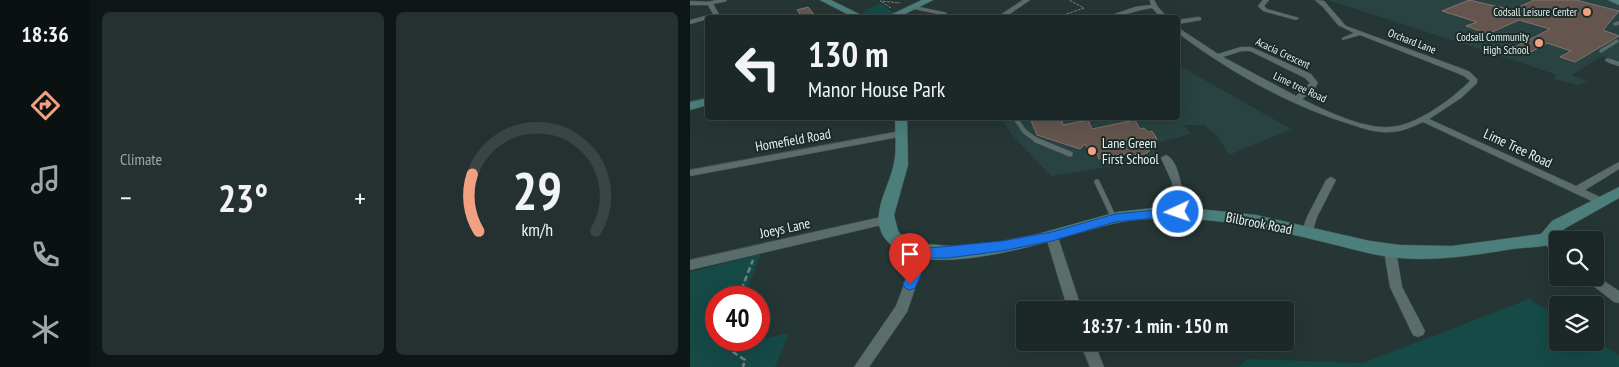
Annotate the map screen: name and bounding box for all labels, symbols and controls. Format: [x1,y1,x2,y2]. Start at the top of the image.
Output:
place label: Codsall Leisure Center [1493,5,1577,19]
marker: Codsall Leisure Center [1581,6,1593,18]
text: 18:36 [21,20,69,48]
street label: Orchard Lane [1386,25,1439,57]
place label: Codsall Community High School [1456,30,1530,57]
text: 130 m [808,31,889,77]
street label: Acacia Crescent [1253,34,1313,72]
icon: left [725,35,790,100]
marker: Codsall Community High School [1533,37,1545,49]
street label: Lime tree Road [1271,69,1329,106]
text: Manor House Park [808,75,945,103]
icon: directions [28,88,63,123]
street label: Homefield Road [754,124,832,156]
street label: Lime Tree Road [1481,124,1555,172]
place label: Lane Green First School [1102,134,1159,168]
marker: Lane Green First School [1086,145,1098,157]
text: Climate [120,149,162,169]
text: 29 [512,157,562,224]
icon: music [28,162,63,197]
text: 23° [218,173,268,222]
text: − [120,179,132,216]
text: + [354,179,366,216]
position arrow [1151,185,1203,237]
street label: Bilbrook Road [1224,208,1294,238]
street label: Joeys Lane [757,214,812,242]
text: km/h [521,218,553,241]
map controls [1549,231,1604,351]
button: search [1549,231,1604,286]
pin [889,233,931,284]
icon: phone [28,237,63,272]
icon: arrive [896,240,924,268]
speed limit sign: 40 [705,286,770,351]
button: layers [1549,296,1604,351]
icon: climate [28,312,63,347]
text: 18:37 · 1 min · 150 m [1082,314,1228,338]

